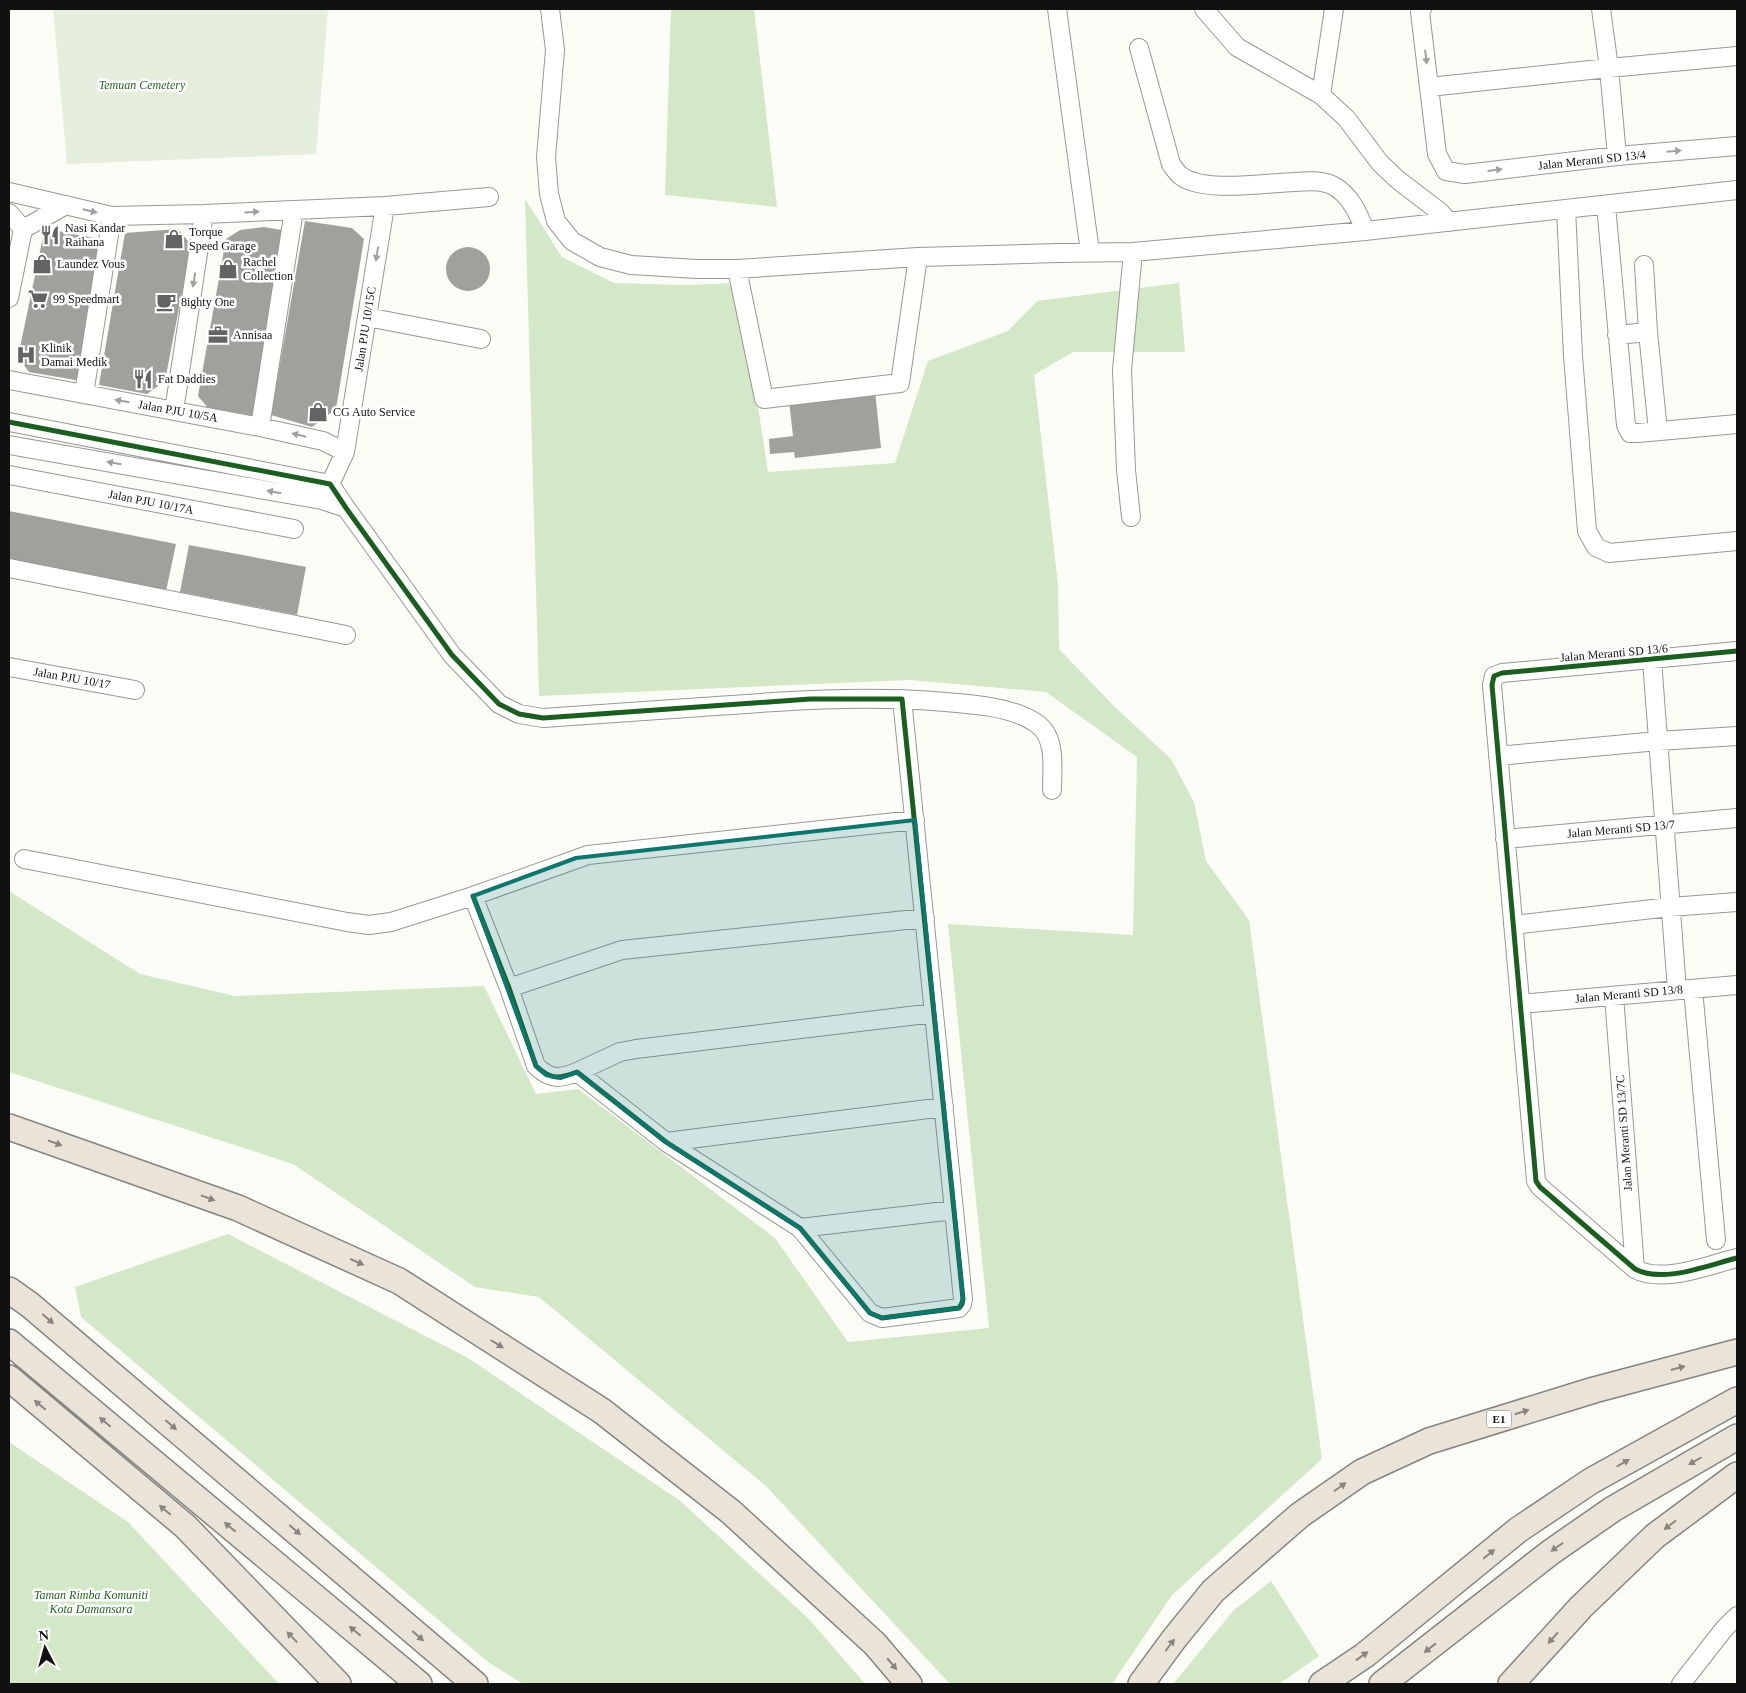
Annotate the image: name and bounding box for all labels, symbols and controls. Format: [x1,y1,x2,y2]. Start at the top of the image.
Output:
one-way arrow [1422,49,1430,65]
park label: Temuan Cemetery [99,78,186,92]
street label: Jalan Meranti SD 13/4 [1537,147,1647,173]
one-way arrow [1666,147,1682,155]
one-way arrow [1487,166,1503,174]
one-way arrow [83,207,98,215]
one-way arrow [245,208,261,216]
place label: Nasi Kandar Raihana [65,221,125,249]
restaurant icon: Nasi Kandar Raihana [39,224,61,246]
place label: Torque Speed Garage [189,225,256,253]
shop icon: Torque Speed Garage [163,228,185,250]
one-way arrow [373,246,381,262]
shop icon: Laundez Vous [31,253,53,275]
place label: Rachel Collection [243,255,293,283]
place label: Laundez Vous [57,257,125,271]
shop icon: Rachel Collection [217,258,239,280]
one-way arrow [190,272,198,288]
street label: Jalan PJU 10/15C [351,285,379,373]
supermarket icon: 99 Speedmart [27,288,49,310]
cafe icon: 8ighty One [155,291,177,313]
place label: 99 Speedmart [53,292,120,306]
place label: 8ighty One [181,295,235,309]
office icon: Annisaa [207,324,229,346]
place label: Annisaa [233,328,273,342]
place label: Klinik Damai Medik [41,341,107,369]
hospital icon: Klinik Damai Medik [15,344,37,366]
restaurant icon: Fat Daddies [132,368,154,390]
place label: Fat Daddies [158,372,216,386]
one-way arrow [115,397,130,405]
street label: Jalan PJU 10/5A [137,397,219,425]
shop icon: CG Auto Service [307,401,329,423]
place label: CG Auto Service [333,405,415,419]
one-way arrow [291,431,307,439]
one-way arrow [105,459,121,467]
street label: Jalan PJU 10/17A [107,487,195,517]
one-way arrow [265,487,281,495]
street label: Jalan Meranti SD 13/6 [1559,641,1669,665]
street label: Jalan PJU 10/17 [32,664,112,692]
street label: Jalan Meranti SD 13/7 [1566,817,1676,841]
street label: Jalan Meranti SD 13/8 [1574,982,1684,1006]
street label: Jalan Meranti SD 13/7C [1613,1074,1635,1192]
one-way arrow [47,1140,62,1147]
one-way arrow [201,1194,216,1202]
one-way arrow [350,1258,364,1266]
one-way arrow [41,1314,54,1325]
one-way arrow [490,1339,504,1348]
one-way arrow [1670,1363,1685,1371]
one-way arrow [35,1399,47,1411]
one-way arrow [1514,1408,1529,1416]
road number: E1 [1486,1410,1512,1428]
one-way arrow [99,1417,112,1428]
one-way arrow [164,1419,177,1430]
one-way arrow [1688,1457,1702,1466]
one-way arrow [1616,1459,1630,1467]
one-way arrow [1333,1482,1347,1492]
one-way arrow [158,1504,171,1515]
one-way arrow [1664,1519,1677,1530]
one-way arrow [224,1521,237,1532]
one-way arrow [288,1525,301,1536]
one-way arrow [1550,1542,1564,1552]
one-way arrow [1482,1549,1495,1560]
park label: Taman Rimba Komuniti Kota Damansara [34,1588,148,1616]
north arrow [20,1623,70,1673]
one-way arrow [349,1625,362,1636]
text: N [38,1628,50,1644]
one-way arrow [412,1630,424,1642]
one-way arrow [286,1631,298,1643]
one-way arrow [1548,1631,1559,1644]
one-way arrow [1164,1639,1175,1652]
one-way arrow [1423,1642,1436,1653]
one-way arrow [1355,1651,1369,1661]
one-way arrow [887,1658,898,1671]

